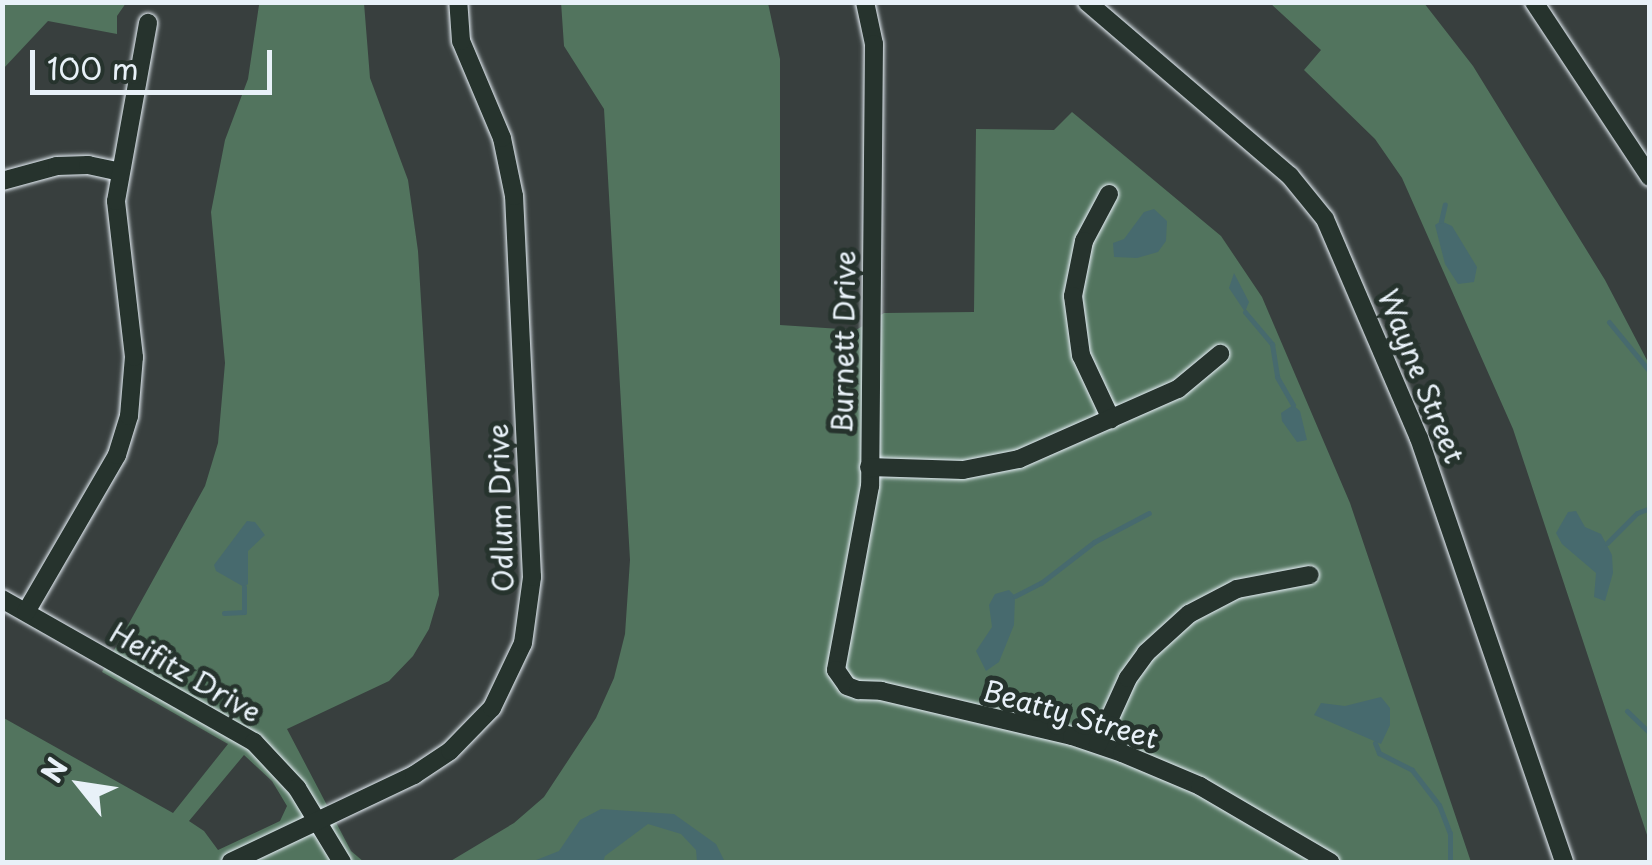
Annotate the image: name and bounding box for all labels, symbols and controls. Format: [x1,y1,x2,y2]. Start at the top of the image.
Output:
scale bar [35,30,278,92]
text: 100 m [47,45,139,90]
street label: Burnett Drive [825,249,861,435]
street label: Wayne Street [1371,283,1473,469]
street label: Odlum Drive [480,423,520,593]
street label: Heifitz Drive [104,615,268,729]
street label: Beatty Street [979,673,1163,755]
north arrow [30,735,130,835]
text: N [29,749,78,790]

